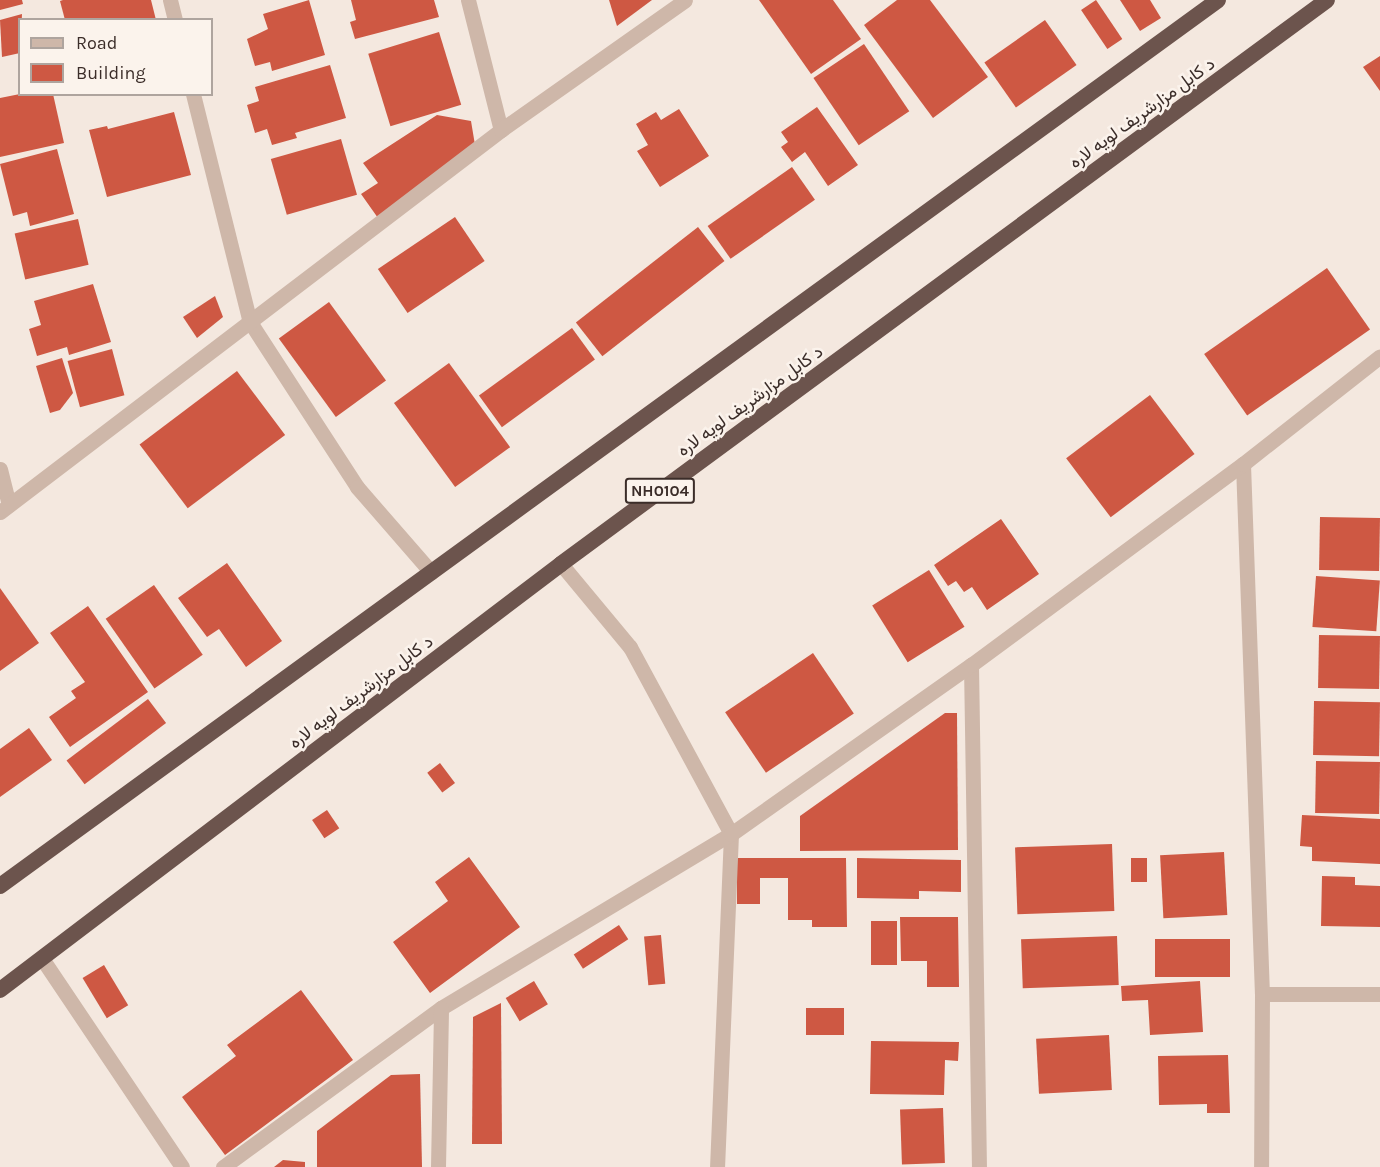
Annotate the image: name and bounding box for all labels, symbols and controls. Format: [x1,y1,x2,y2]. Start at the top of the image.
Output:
legend [18,18,213,96]
text: Road [76,32,117,54]
street label: د کابل مزارشریف لویه لاره [1065,53,1219,173]
text: Building [76,62,146,84]
street label: د کابل مزارشریف لویه لاره [673,341,827,461]
road number: NH0104 [624,478,696,504]
street label: د کابل مزارشریف لویه لاره [285,631,437,753]

